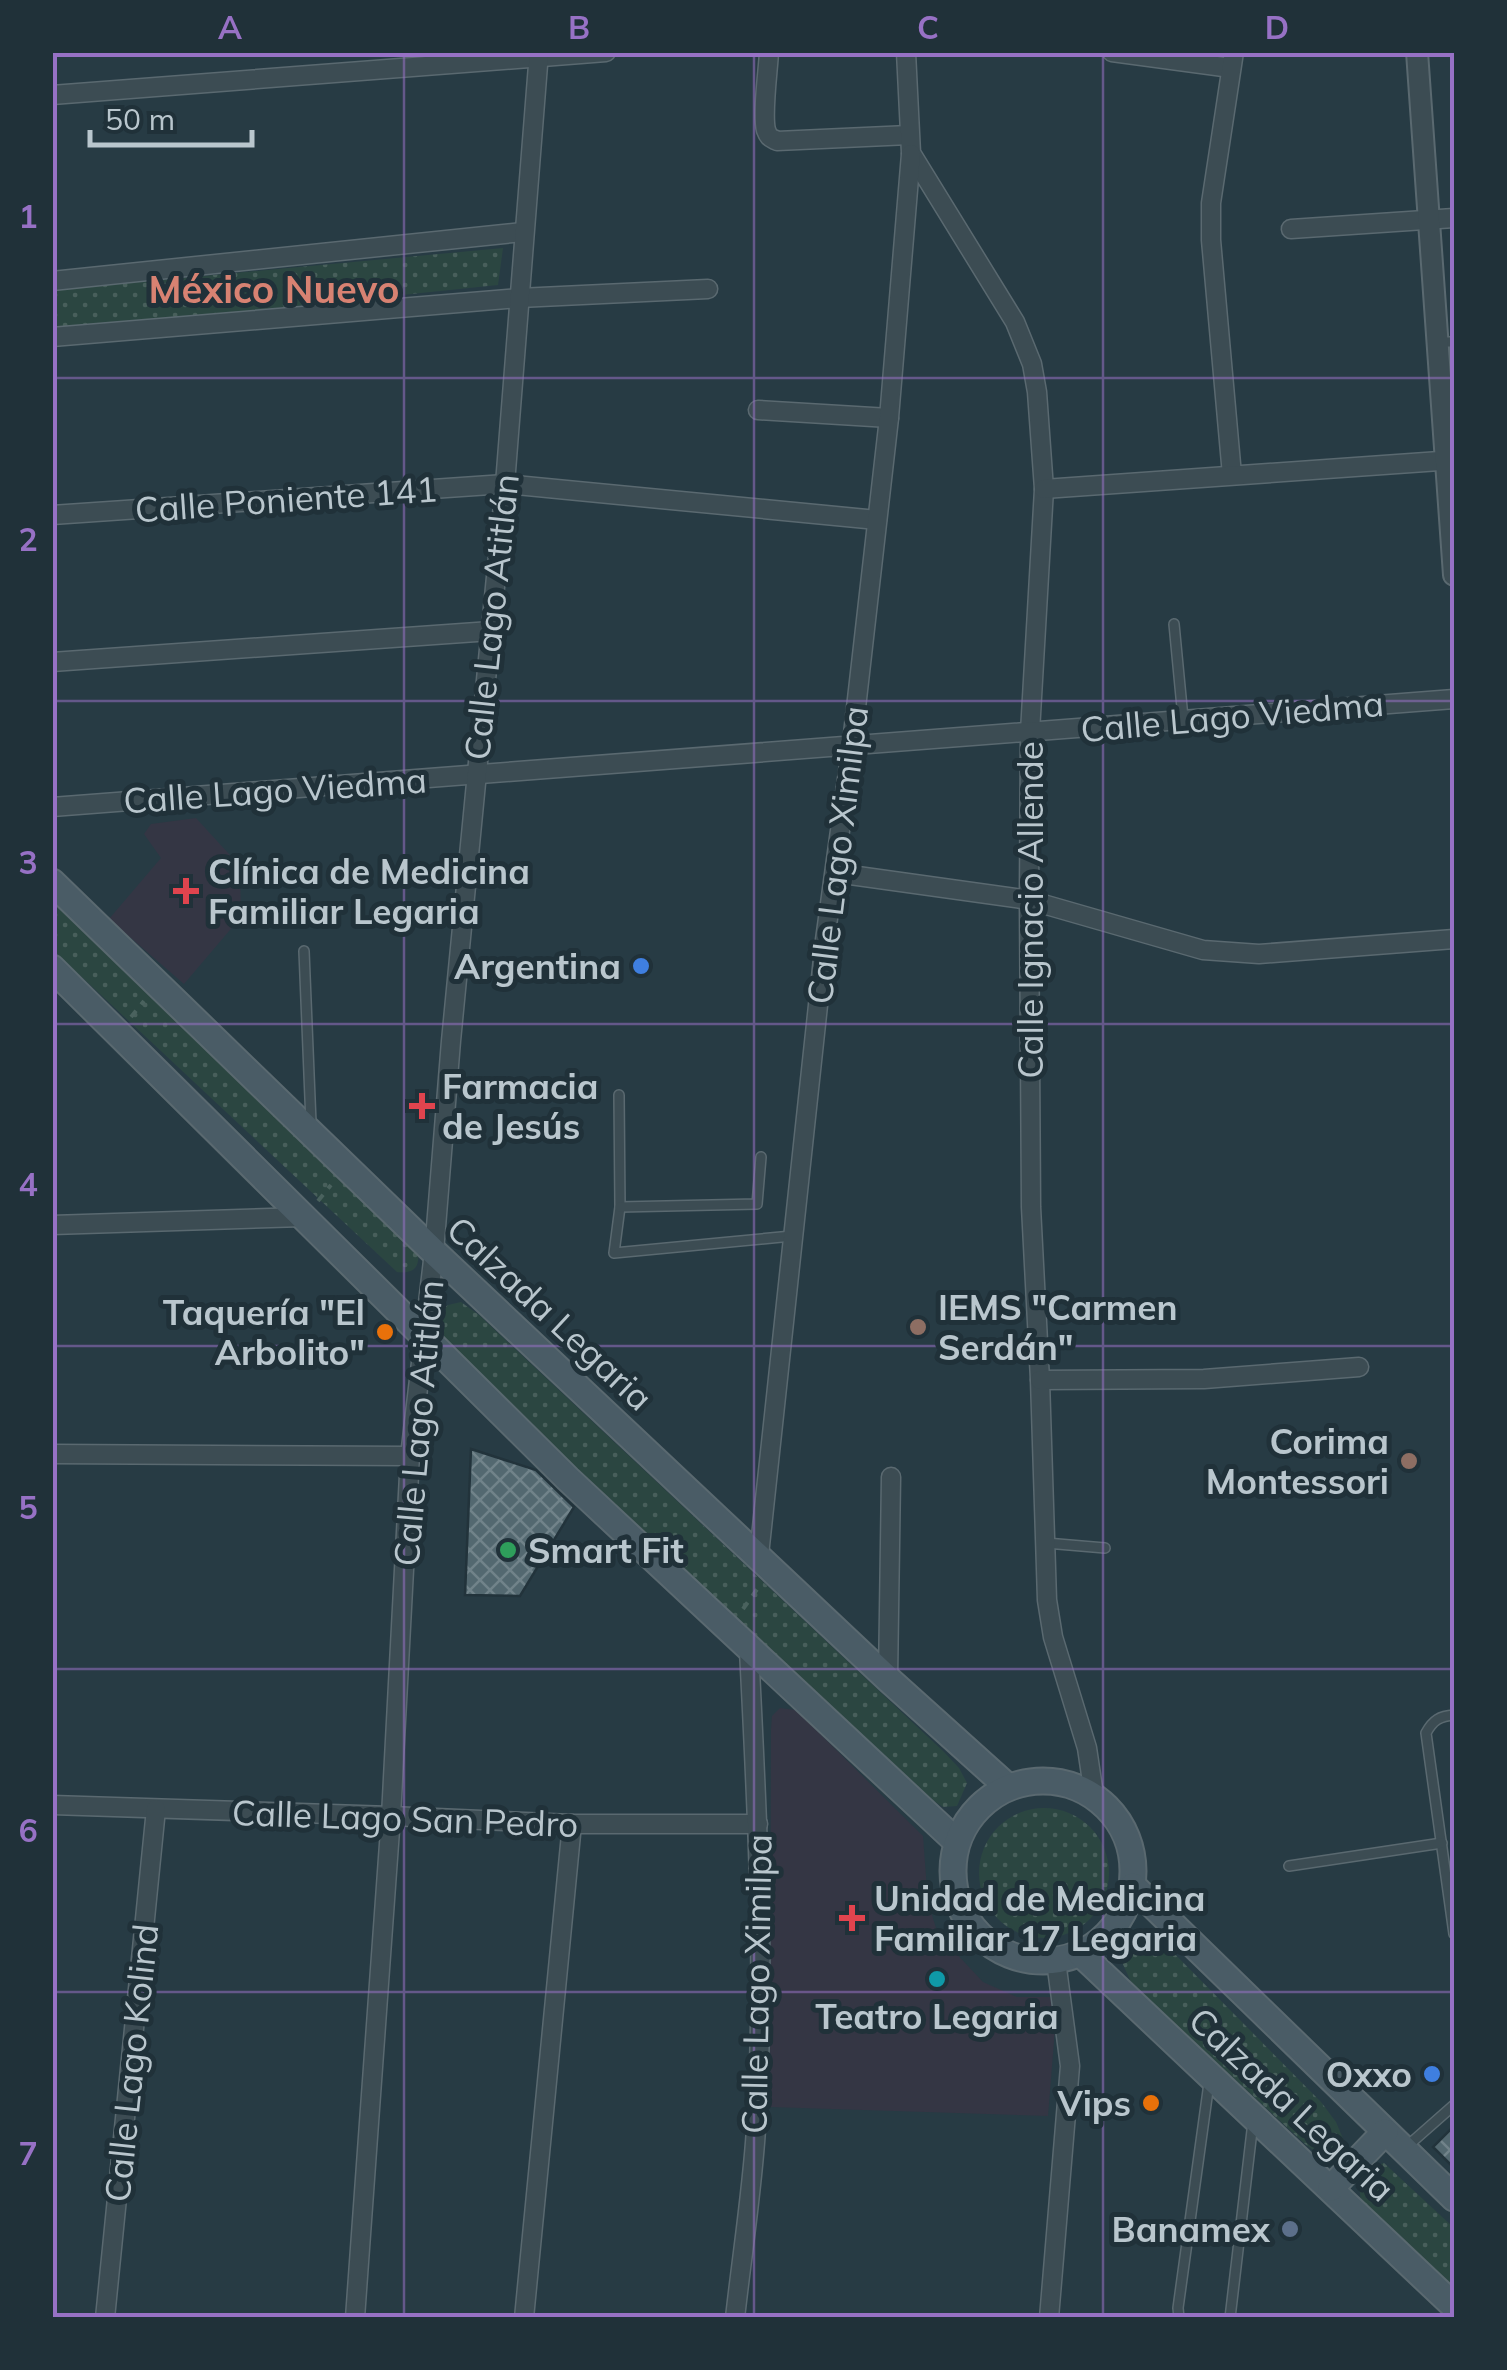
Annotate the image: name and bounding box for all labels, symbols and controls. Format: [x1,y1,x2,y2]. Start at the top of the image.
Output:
text: A [218,7,242,47]
text: B [568,7,590,47]
text: C [917,7,939,47]
text: D [1265,7,1289,47]
scale bar [90,85,252,147]
text: 50 m [105,100,175,138]
text: 1 [18,196,38,236]
district label: México Nuevo [149,265,399,313]
street label: Calle Poniente 141 [133,466,439,532]
street label: Calle Lago Atitlán [454,472,528,762]
text: 2 [18,519,38,559]
street label: Calle Lago Viedma [1079,681,1385,751]
street label: Calle Lago Ximilpa [797,703,877,1007]
street label: Calle Ignacio Allende [1008,741,1052,1079]
street label: Calle Lago Viedma [122,757,428,823]
text: 3 [18,842,38,882]
place label: Clínica de Medicina Familiar Legaria [208,849,530,933]
marker: Clínica de Medicina Familiar Legaria [173,878,199,904]
place label: Argentina [454,944,621,988]
marker: Argentina [630,955,652,977]
place label: Farmacia de Jesús [442,1064,598,1148]
marker: Farmacia de Jesús [411,1095,433,1117]
text: 4 [18,1164,38,1204]
street label: Calzada Legaria [438,1207,662,1419]
street label: Calle Lago Atitlán [384,1278,452,1568]
place label: IEMS "Carmen Serdán" [938,1285,1178,1369]
place label: Taquería "El Arbolito" [163,1290,365,1374]
marker: IEMS "Carmen Serdán" [907,1316,929,1338]
marker: Taquería "El Arbolito" [374,1321,396,1343]
place label: Corima Montessori [1206,1419,1389,1503]
marker: Corima Montessori [1398,1450,1420,1472]
text: 5 [18,1487,38,1527]
place label: Smart Fit [528,1528,684,1572]
marker: Smart Fit [497,1539,519,1561]
street label: Calle Lago San Pedro [231,1790,579,1846]
text: 6 [18,1810,38,1850]
street label: Calle Lago Ximilpa [731,1834,781,2134]
place label: Unidad de Medicina Familiar 17 Legaria [874,1876,1205,1960]
marker: Unidad de Medicina Familiar 17 Legaria [839,1905,865,1931]
street label: Calle Lago Kolind [95,1922,167,2204]
marker: Teatro Legaria [926,1968,948,1990]
place label: Teatro Legaria [815,1994,1059,2038]
street label: Calzada Legaria [1180,1998,1404,2210]
place label: Oxxo [1326,2052,1412,2096]
marker: Oxxo [1421,2063,1443,2085]
place label: Vips [1056,2081,1131,2125]
marker: Vips [1140,2092,1162,2114]
text: 7 [18,2133,38,2173]
place label: Banamex [1112,2207,1271,2251]
marker: Banamex [1279,2218,1301,2240]

